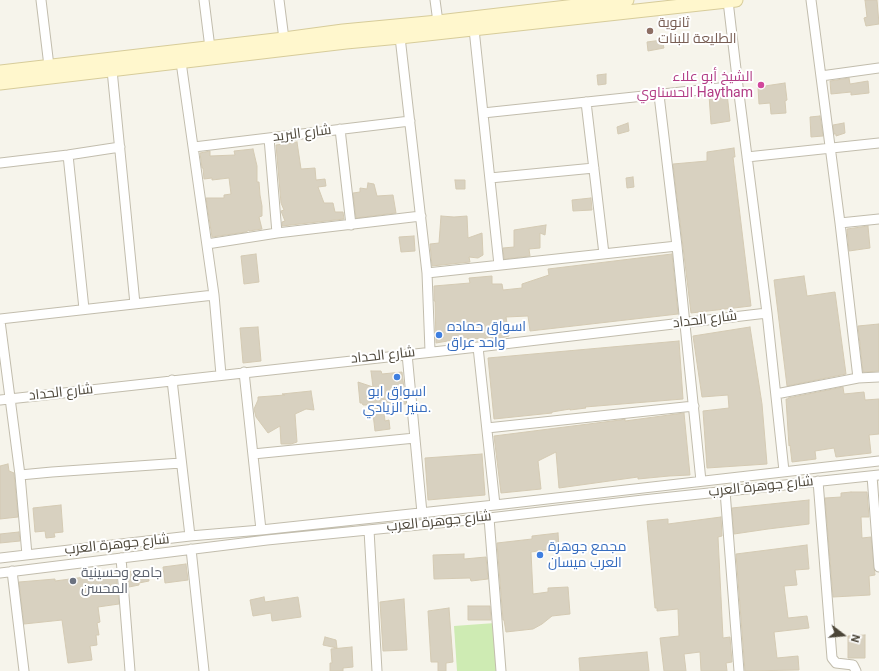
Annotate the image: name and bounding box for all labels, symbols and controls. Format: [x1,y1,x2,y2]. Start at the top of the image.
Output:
place label: ثانوية الطليعة للبنات [658,15,737,48]
marker: ثانوية الطليعة للبنات [645,26,655,36]
place label: الشيخ أبو علاء الحسناوي Haytham [637,69,753,102]
marker: الشيخ أبو علاء الحسناوي Haytham [756,80,766,90]
street label: شارع البريد [272,122,332,146]
street label: شارع الحداد [672,308,738,332]
place label: اسواق حماده واحد عراق [447,319,526,352]
marker: اسواق حماده واحد عراق [434,330,444,340]
street label: شارع الحداد [350,344,416,368]
marker: اسواق ابو منير الزيادي. [392,372,402,382]
street label: شارع الحداد [28,381,94,405]
place label: اسواق ابو منير الزيادي. [363,384,431,416]
street label: شارع جوهرة العرب [708,473,814,501]
street label: شارع جوهرة العرب [386,508,492,536]
street label: شارع جوهرة العرب [64,531,170,559]
place label: مجمع جوهرة العرب ميسان [548,539,627,572]
marker: مجمع جوهرة العرب ميسان [535,550,545,560]
place label: جامع وحسينية المحسن [81,565,162,598]
marker: جامع وحسينية المحسن [68,576,78,586]
north arrow [823,615,863,655]
text: N [848,633,862,644]

